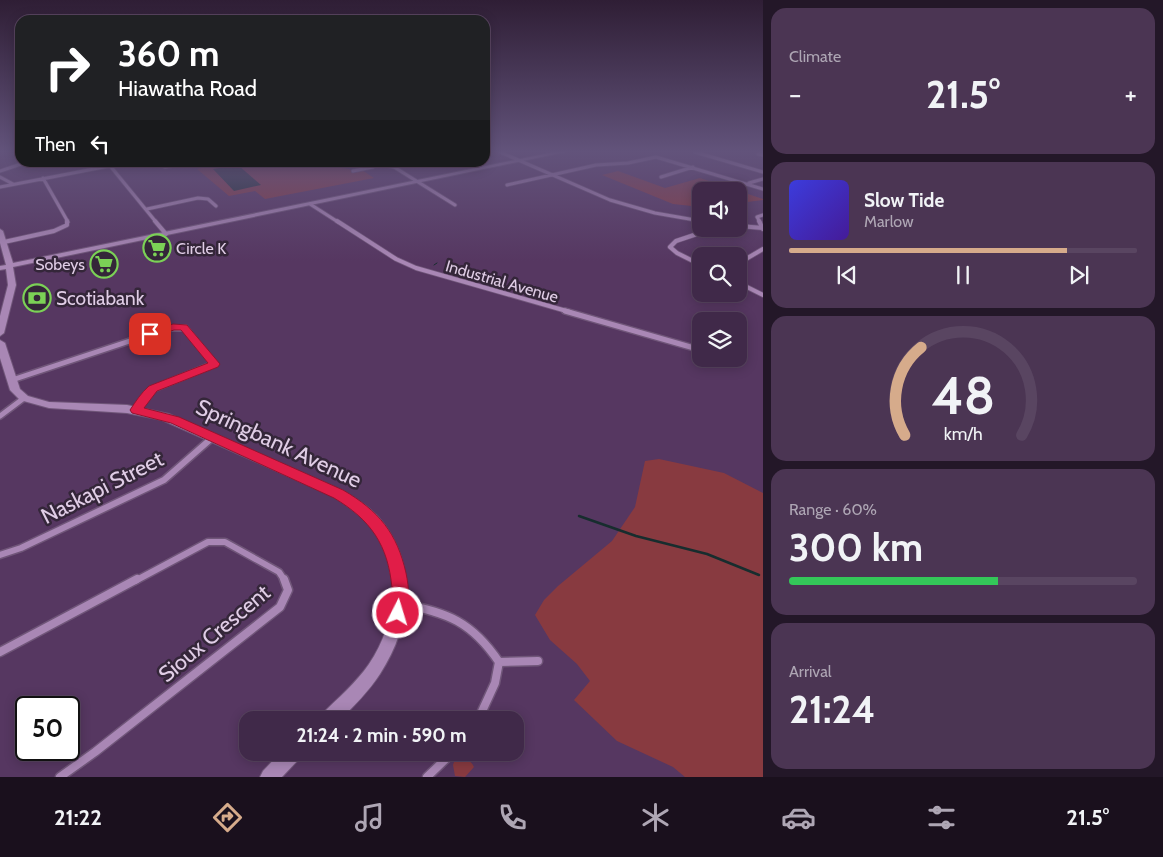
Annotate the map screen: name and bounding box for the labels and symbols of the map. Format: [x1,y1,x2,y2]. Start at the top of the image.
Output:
supermarket icon: Circle K [142,233,172,263]
place label: Circle K [176,239,226,258]
supermarket icon: Sobeys [89,249,119,279]
place label: Sobeys [35,255,85,274]
street label: Industrial Avenue [443,256,560,307]
bank icon: Scotiabank [22,283,52,313]
place label: Scotiabank [56,287,145,310]
pin [129,313,171,355]
street label: Springbank Avenue [192,393,366,494]
street label: Naskapi Street [37,445,168,530]
street label: Sioux Crescent [153,578,276,688]
position arrow [371,586,423,638]
speed limit sign: 50 [15,696,80,761]

